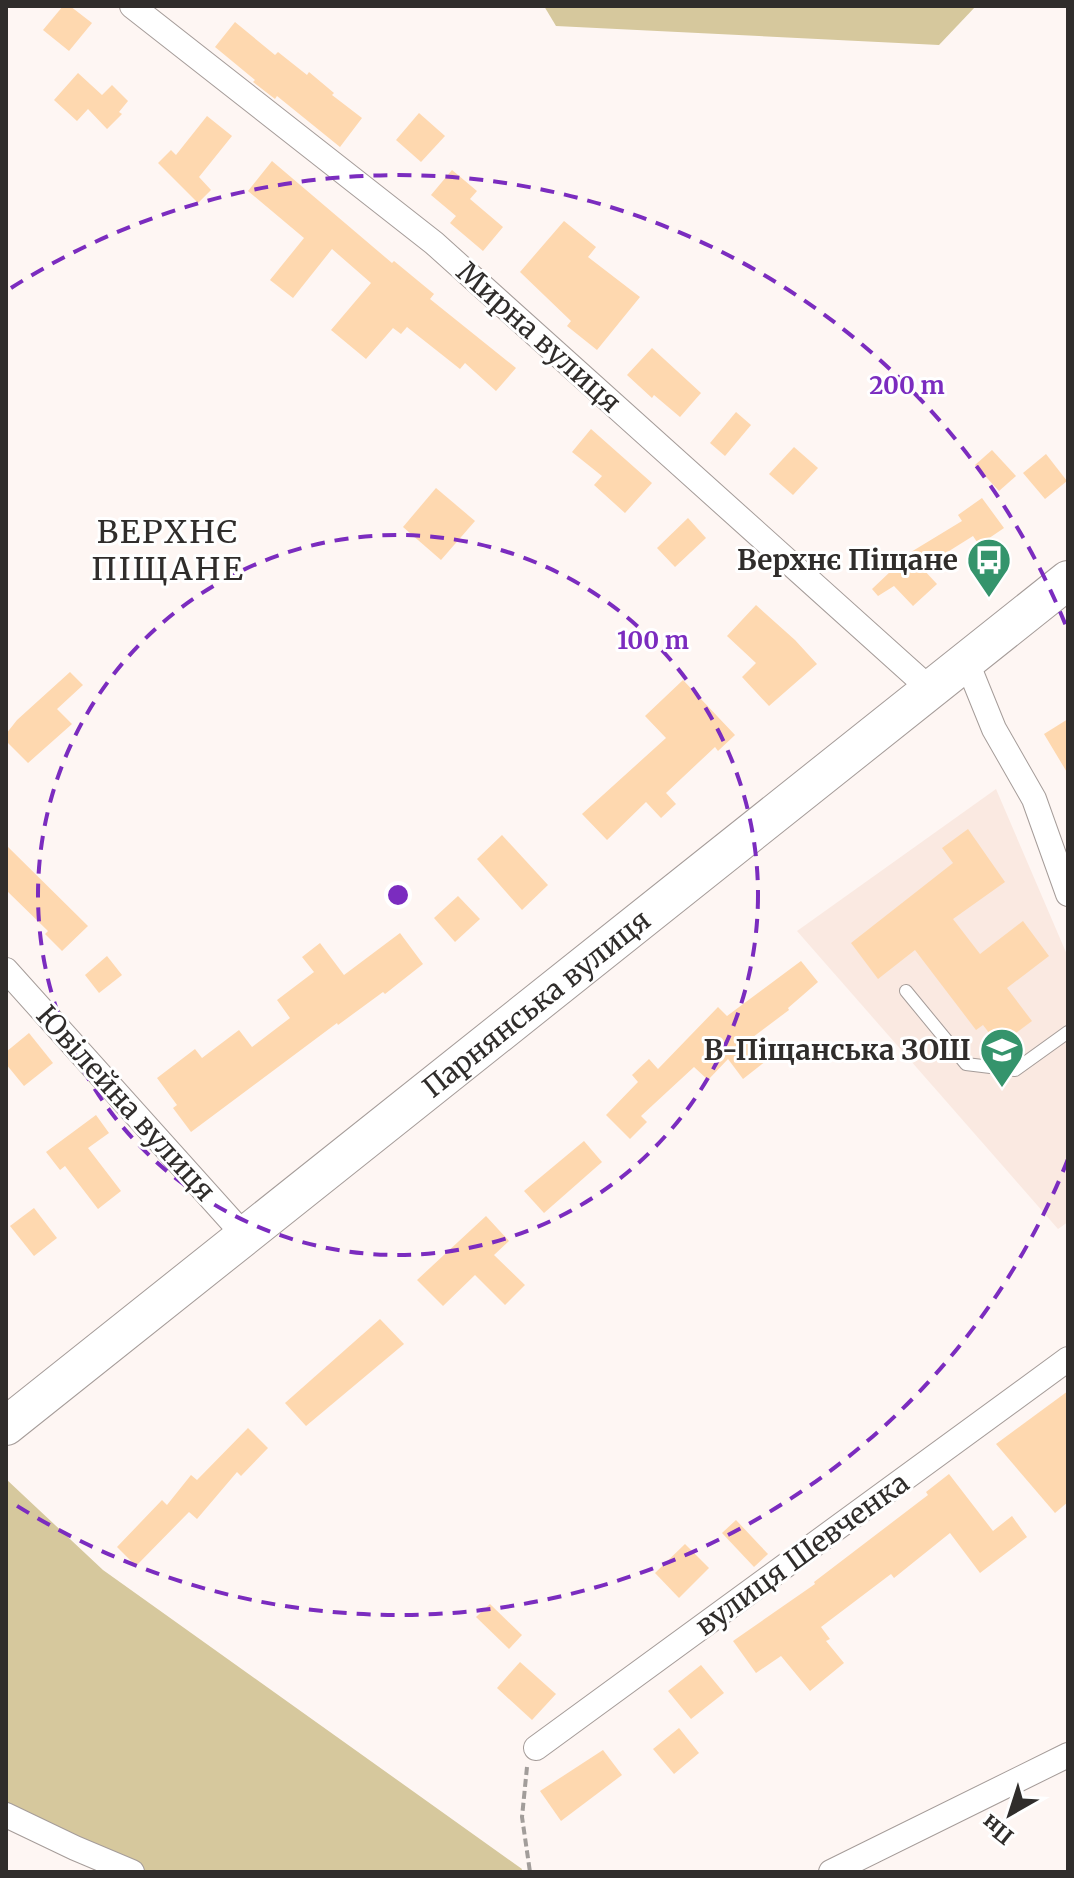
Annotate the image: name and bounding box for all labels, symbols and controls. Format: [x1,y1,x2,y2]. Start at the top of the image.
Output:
street label: Мирна вулиця [449,254,629,420]
text: 200 m [869,370,945,401]
district label: ВЕРХНЄ ПІЩАНЕ [91,512,245,589]
bus stop icon: Верхнє Піщане [965,536,1013,599]
place label: Верхнє Піщане [737,542,958,578]
text: 100 m [617,625,689,656]
centre of rings [384,881,412,909]
street label: Парнянська вулиця [415,902,657,1105]
street label: Ювілейна вулиця [29,998,223,1208]
school or university icon: В-Піщанська ЗОШ [978,1026,1026,1089]
place label: В-Піщанська ЗОШ [703,1032,971,1068]
street label: вулиця Шевченка [688,1464,916,1644]
north arrow [970,1774,1050,1854]
text: Пн [976,1808,1019,1851]

